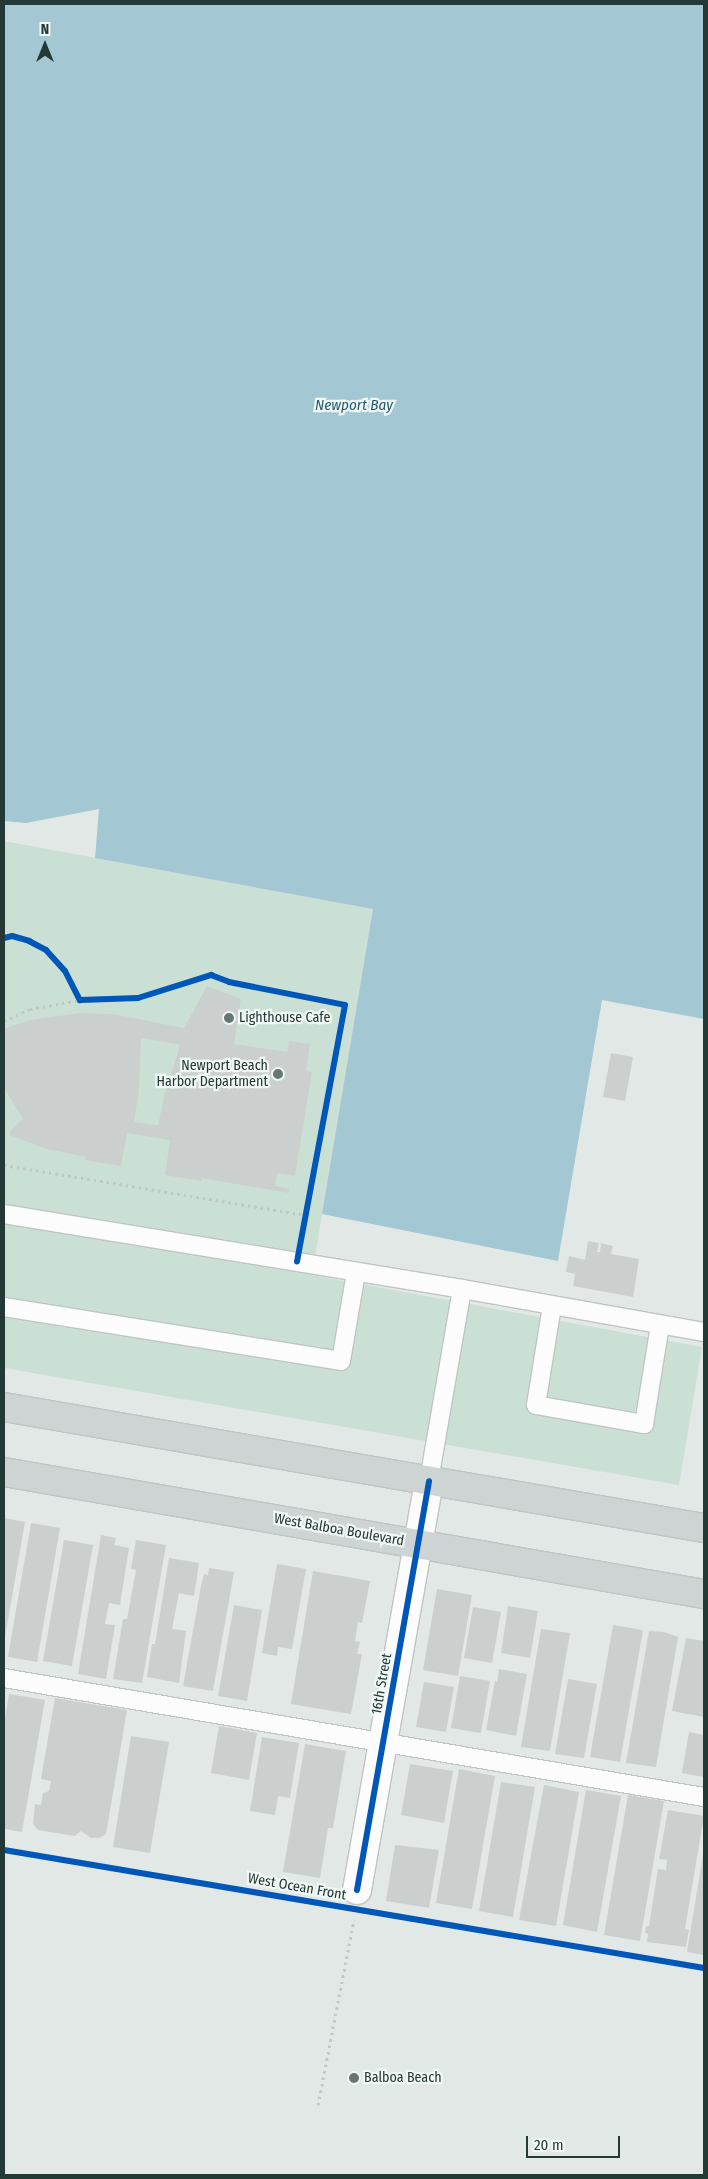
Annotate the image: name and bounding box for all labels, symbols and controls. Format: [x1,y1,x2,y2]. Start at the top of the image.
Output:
north arrow [20,20,70,70]
text: N [41,21,49,38]
water label: Newport Bay [315,397,393,415]
place label: Lighthouse Cafe [239,1010,330,1026]
marker: Lighthouse Cafe [223,1012,235,1024]
place label: Newport Beach Harbor Department [156,1058,268,1090]
marker: Newport Beach Harbor Department [272,1068,284,1080]
street label: West Balboa Boulevard [273,1510,405,1550]
street label: 16th Street [368,1652,396,1716]
street label: West Ocean Front [247,1870,347,1904]
place label: Balboa Beach [364,2070,442,2086]
marker: Balboa Beach [348,2072,360,2084]
scale bar [528,2126,622,2158]
text: 20 m [534,2136,564,2154]

